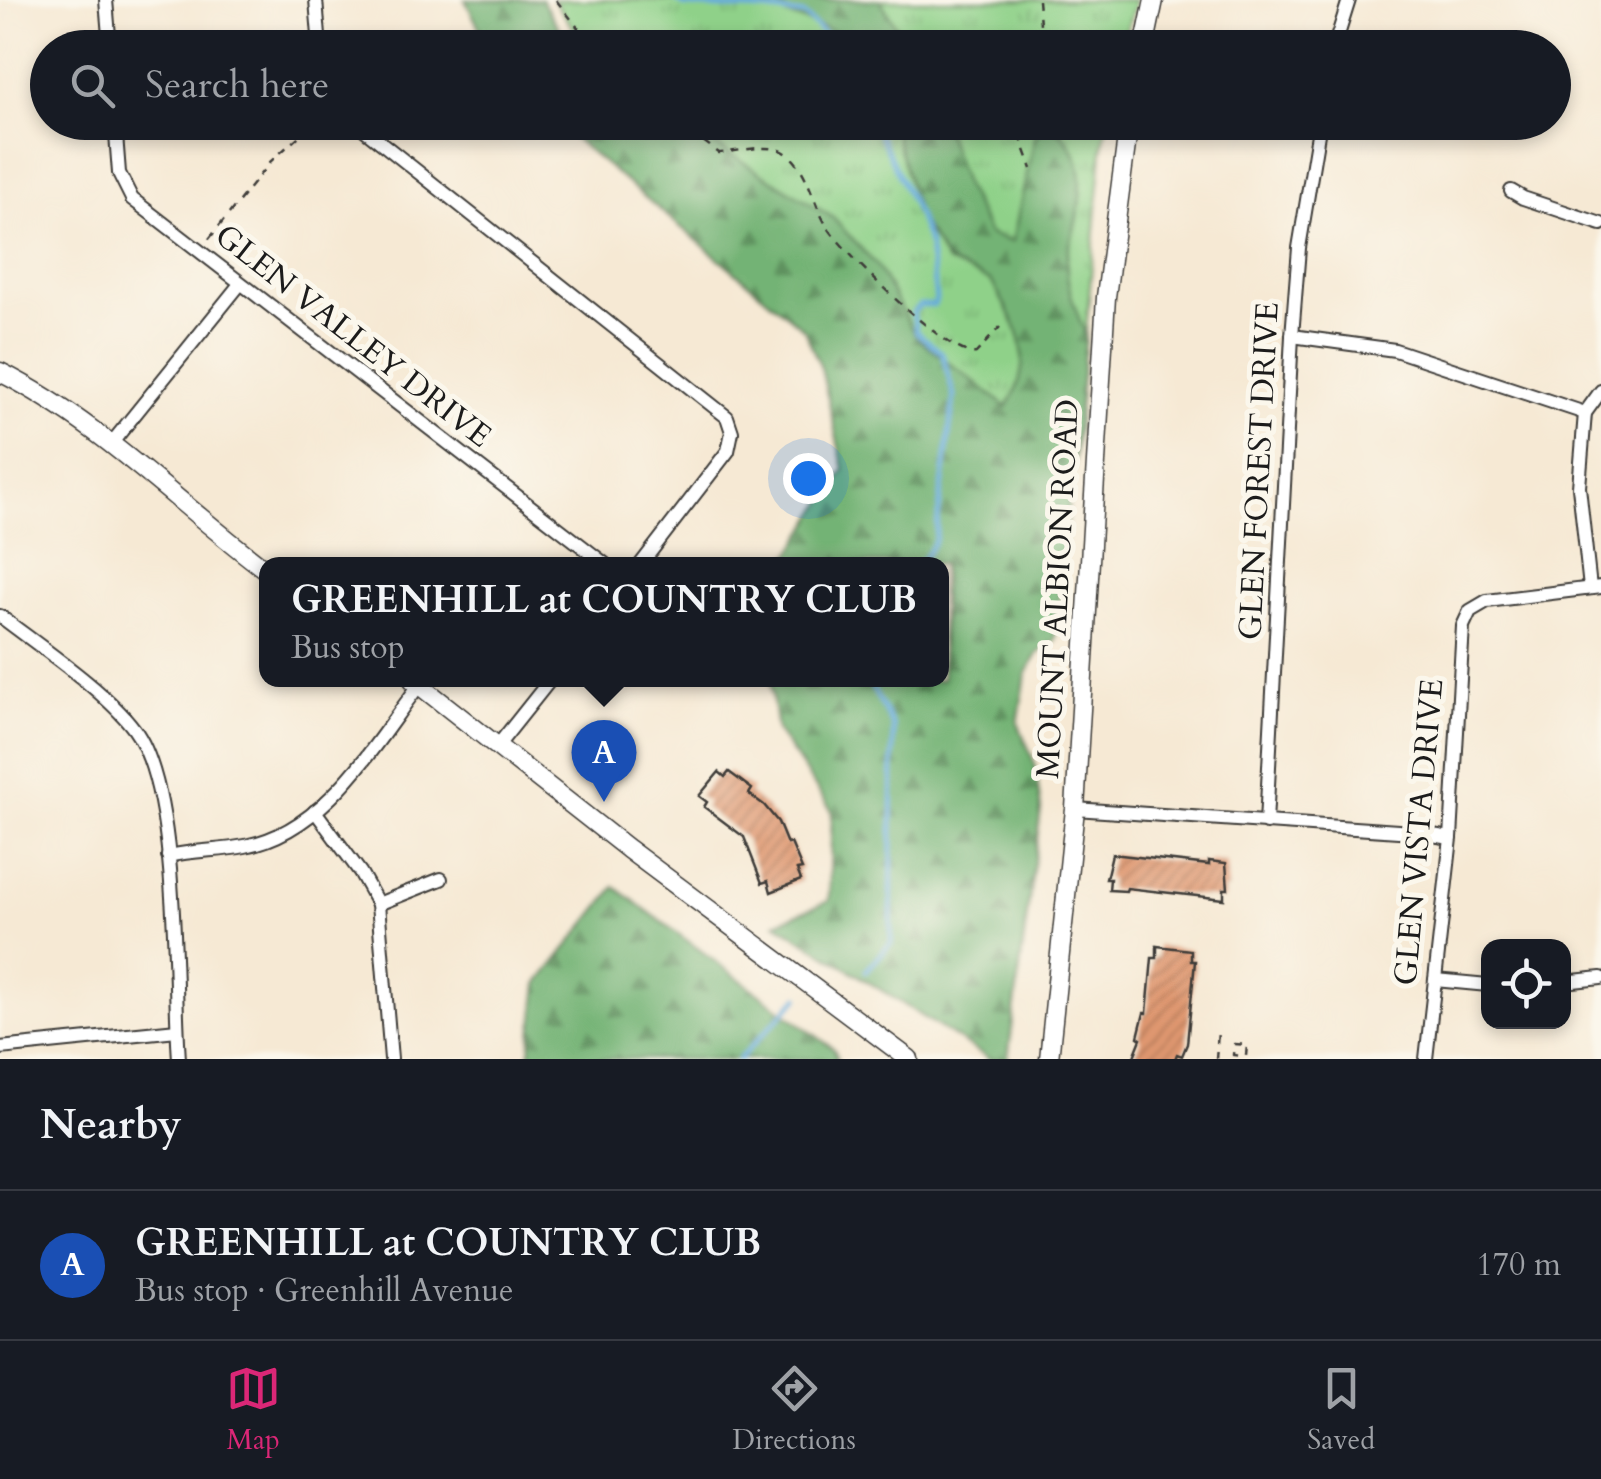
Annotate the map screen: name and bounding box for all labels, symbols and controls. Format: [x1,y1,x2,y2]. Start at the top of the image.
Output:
search box [30,30,1571,140]
icon: search [65,58,120,113]
text: Search here [145,59,329,111]
street label: GLEN VALLEY DRIVE [206,214,500,458]
street label: GLEN FOREST DRIVE [1228,301,1290,641]
street label: MOUNT ALBION ROAD [1026,398,1090,780]
your location [783,453,834,504]
popup [259,557,949,687]
text: GREENHILL at COUNTRY CLUB [291,574,917,626]
text: Bus stop [291,626,405,670]
street label: GLEN VISTA DRIVE [1384,677,1454,987]
pin: A [572,720,636,802]
map controls [1481,939,1571,1029]
button: locate [1481,939,1571,1029]
text: Nearby [40,1096,182,1153]
text: GREENHILL at COUNTRY CLUB [135,1217,761,1269]
text: A [60,1243,85,1287]
text: 170 m [1476,1243,1561,1287]
text: Bus stop · Greenhill Avenue [135,1269,514,1313]
tab: Map [226,1361,281,1459]
tab: Directions [732,1361,856,1459]
tab: Saved [1307,1361,1375,1459]

